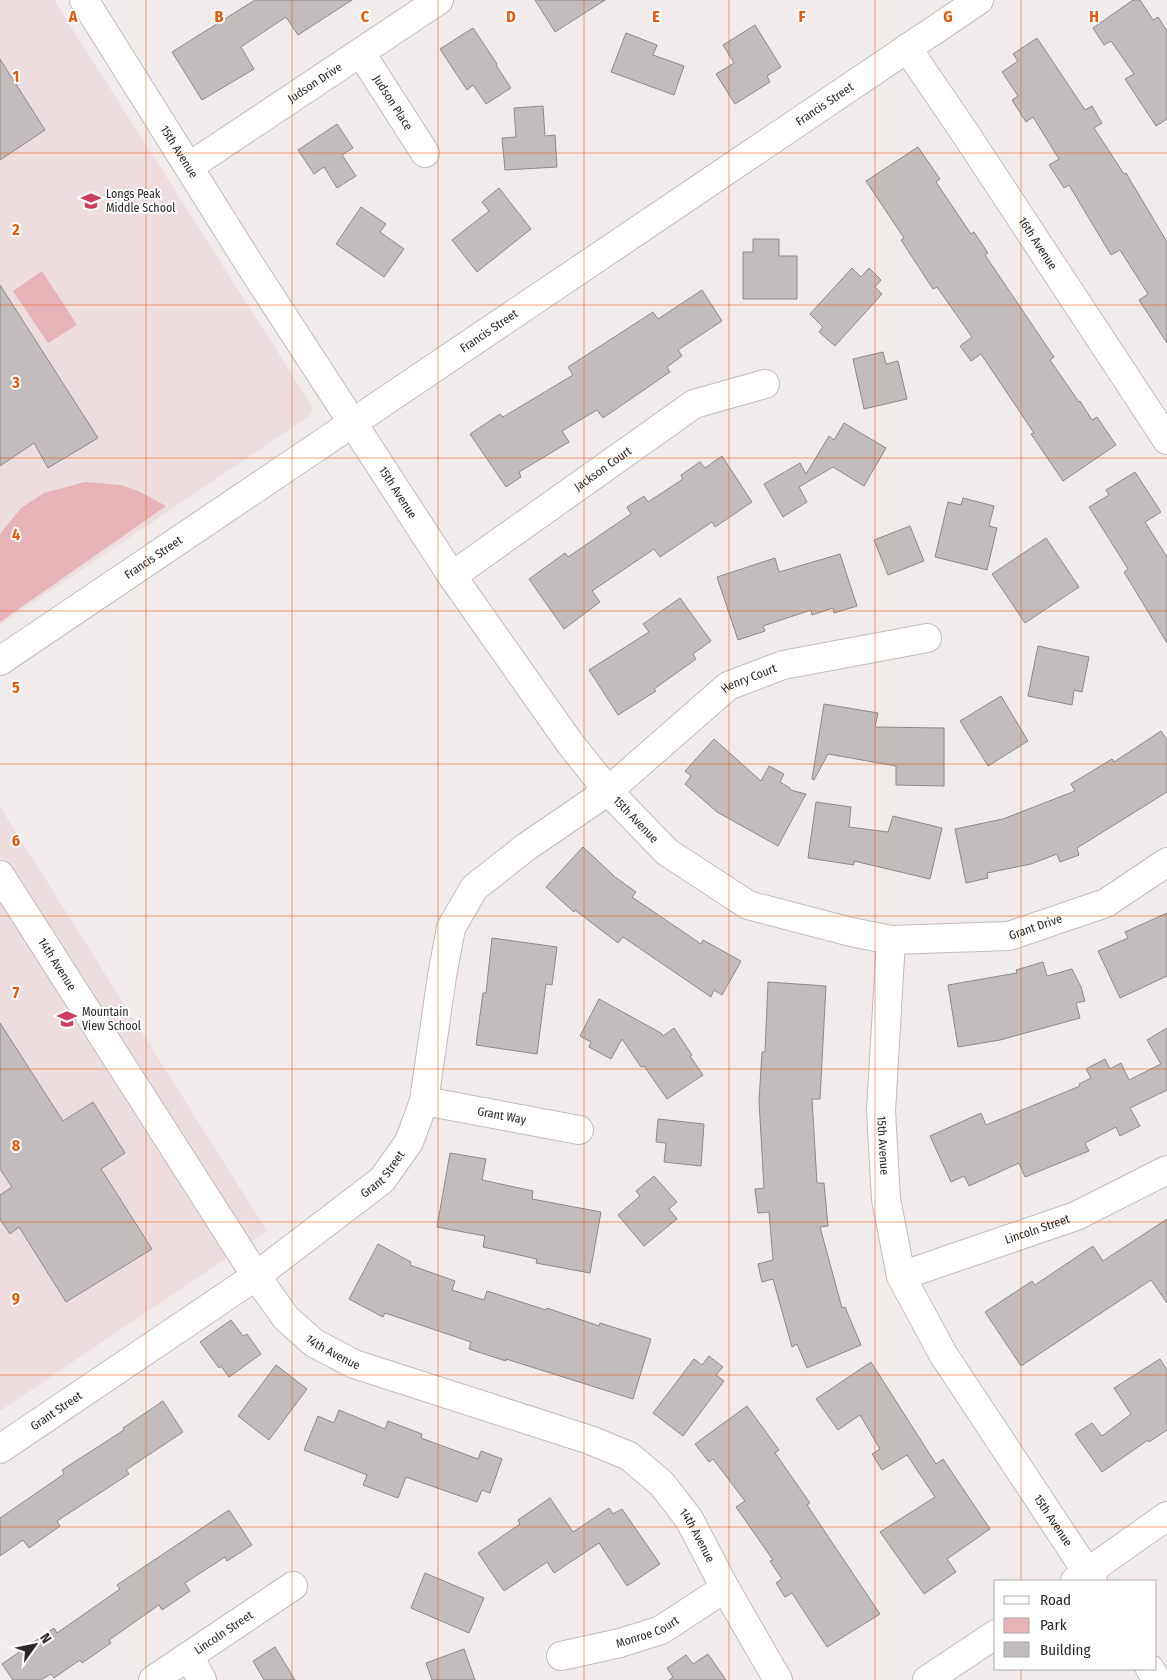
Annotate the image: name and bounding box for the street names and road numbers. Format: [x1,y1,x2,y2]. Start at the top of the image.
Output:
street label: Judson Drive [285,60,345,106]
street label: Judson Place [370,73,416,133]
street label: Francis Street [793,80,856,129]
street label: 15th Avenue [157,123,201,181]
street label: 16th Avenue [1015,215,1060,272]
street label: Francis Street [457,306,521,355]
street label: Jackson Court [571,444,634,494]
street label: 15th Avenue [376,464,420,521]
street label: Francis Street [122,533,185,582]
street label: Henry Court [718,661,779,696]
street label: 15th Avenue [610,793,661,846]
street label: Grant Drive [1007,911,1064,943]
street label: 14th Avenue [35,935,79,993]
street label: Grant Way [476,1104,528,1127]
street label: 15th Avenue [874,1115,892,1176]
street label: Grant Street [358,1148,408,1201]
street label: Lincoln Street [1003,1212,1072,1247]
street label: 14th Avenue [303,1332,362,1372]
street label: Grant Street [28,1388,85,1433]
street label: 15th Avenue [1031,1492,1075,1549]
street label: 14th Avenue [676,1506,718,1565]
street label: Lincoln Street [192,1608,256,1657]
street label: Monroe Court [614,1613,682,1651]

